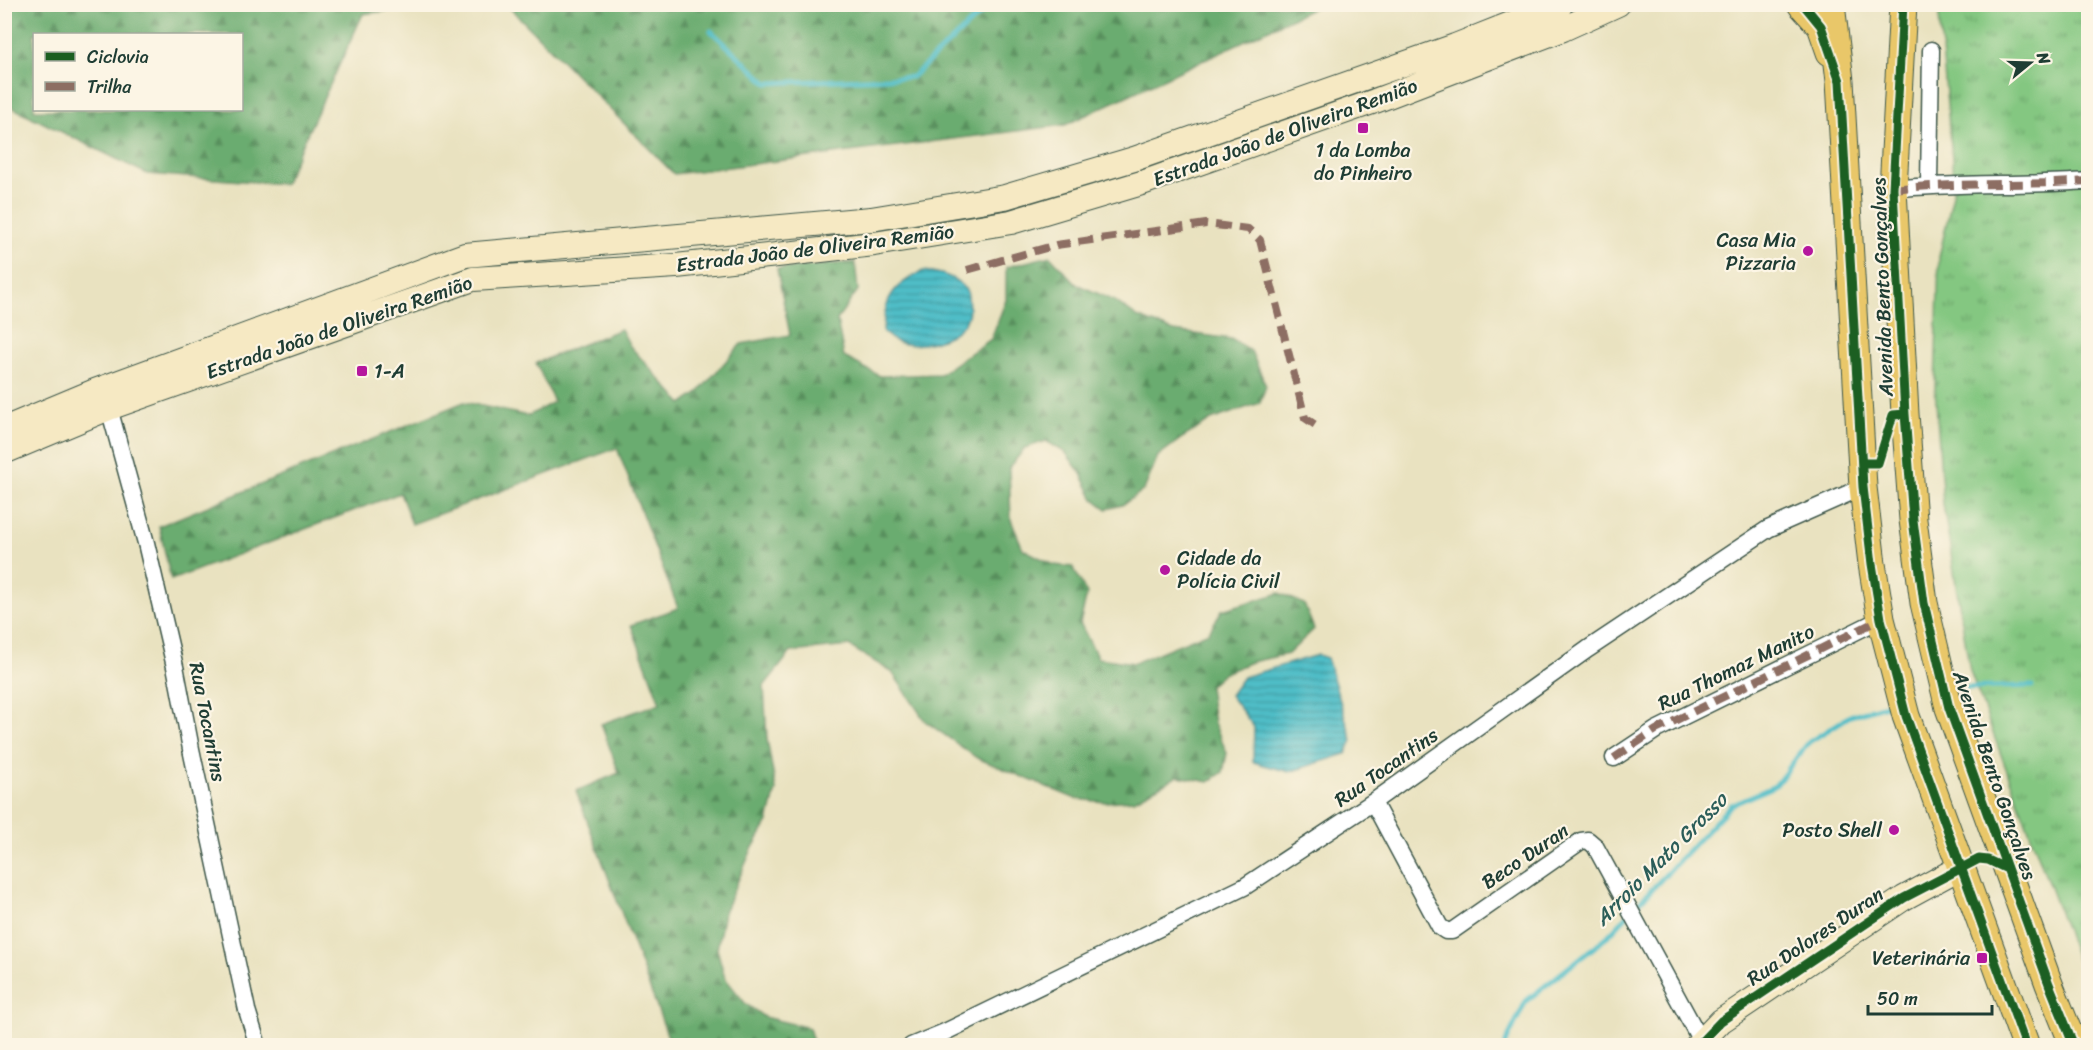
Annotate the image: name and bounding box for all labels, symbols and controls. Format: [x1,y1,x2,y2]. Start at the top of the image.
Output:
legend [33,33,243,111]
north arrow [2000,33,2060,93]
text: Ciclovia [87,41,149,73]
text: N [2028,47,2060,69]
street label: Estrada João de Oliveira Remião [1148,68,1423,197]
text: Trilha [87,71,132,103]
marker: 1 da Lomba do Pinheiro [1356,121,1370,135]
place label: 1 da Lomba do Pinheiro [1314,133,1412,191]
street label: Avenida Bento Gonçalves [1861,176,1904,398]
street label: Estrada João de Oliveira Remião [674,214,956,283]
place label: Casa Mia Pizzaria [1716,223,1796,281]
marker: Casa Mia Pizzaria [1801,244,1815,258]
street label: Estrada João de Oliveira Remião [201,265,477,390]
place label: 1-A [374,354,405,389]
marker: 1-A [355,364,369,378]
place label: Cidade da Polícia Civil [1177,541,1281,599]
marker: Cidade da Polícia Civil [1158,563,1172,577]
street label: Rua Thomaz Manito [1652,614,1821,721]
street label: Rua Tocantins [179,659,236,786]
street label: Avenida Bento Gonçalves [1942,665,2047,885]
street label: Rua Tocantins [1327,718,1447,816]
water label: Arroio Mato Grosso [1584,781,1739,936]
place label: Posto Shell [1782,813,1883,848]
street label: Beco Duran [1474,814,1577,899]
marker: Posto Shell [1887,823,1901,837]
street label: Rua Dolores Duran [1739,877,1891,995]
place label: Veterinária [1872,941,1971,976]
marker: Veterinária [1975,951,1989,965]
scale bar [1868,978,1992,1016]
text: 50 m [1877,983,1918,1015]

